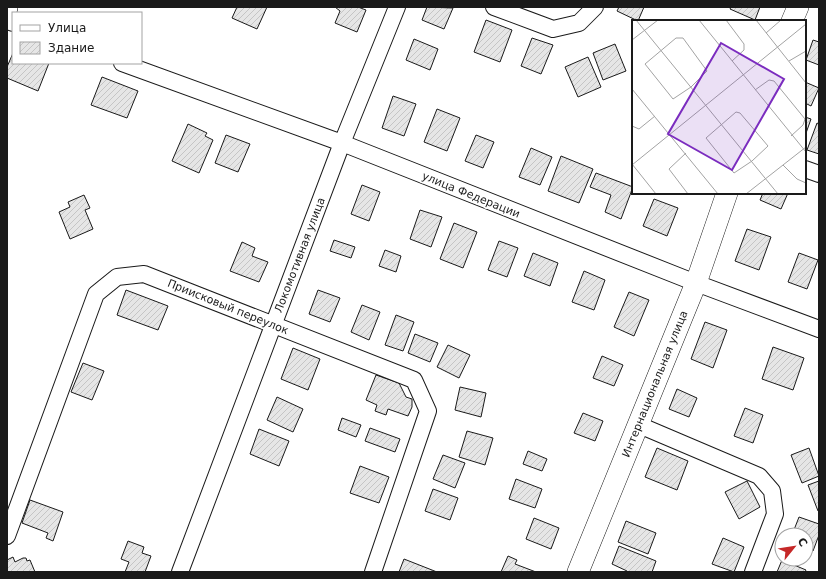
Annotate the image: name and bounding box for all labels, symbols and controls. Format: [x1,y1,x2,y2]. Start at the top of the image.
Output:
legend [12,12,142,64]
inset map [632,20,806,194]
text: Улица [48,21,86,35]
text: Здание [48,41,94,55]
street label: улица Федерации [420,169,522,221]
street label: Локомотивная улица [272,196,328,314]
street label: Приисковый переулок [166,277,291,337]
street label: Интернациональная улица [620,309,690,459]
north arrow [774,527,814,567]
text: С [795,536,810,549]

